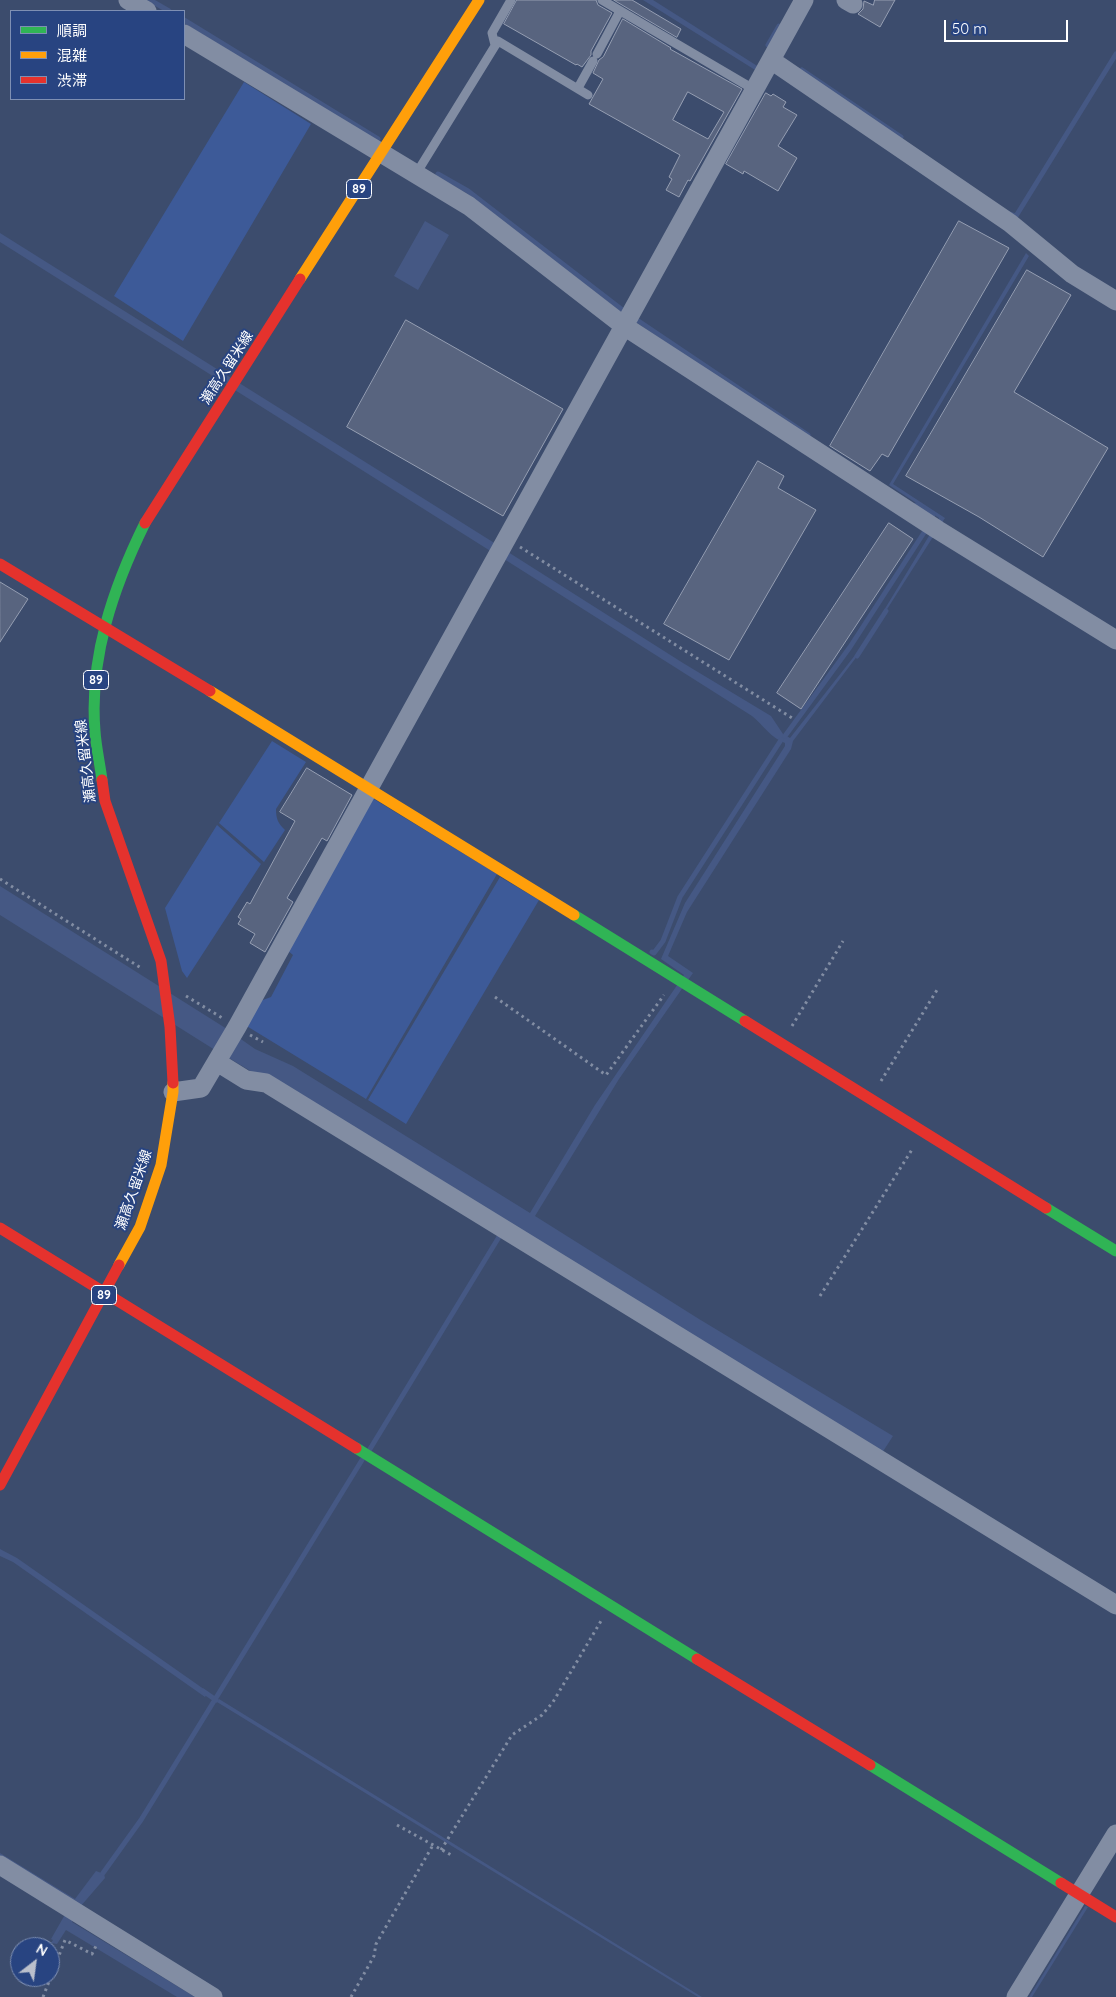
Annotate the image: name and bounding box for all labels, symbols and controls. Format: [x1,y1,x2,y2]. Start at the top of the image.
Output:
legend [10,10,185,100]
scale bar [946,10,1070,42]
text: 50 m [952,19,987,38]
text: 順調 [57,21,87,40]
text: 混雑 [57,46,87,65]
text: 渋滞 [57,71,87,90]
road number: 89 [346,180,372,198]
street label: 瀬高久留米線 [197,328,257,408]
road number: 89 [84,670,108,690]
street label: 瀬高久留米線 [73,718,99,804]
street label: 瀬高久留米線 [112,1148,156,1232]
road number: 89 [92,1286,116,1304]
north arrow [10,1937,60,1987]
text: N [33,1940,51,1960]

